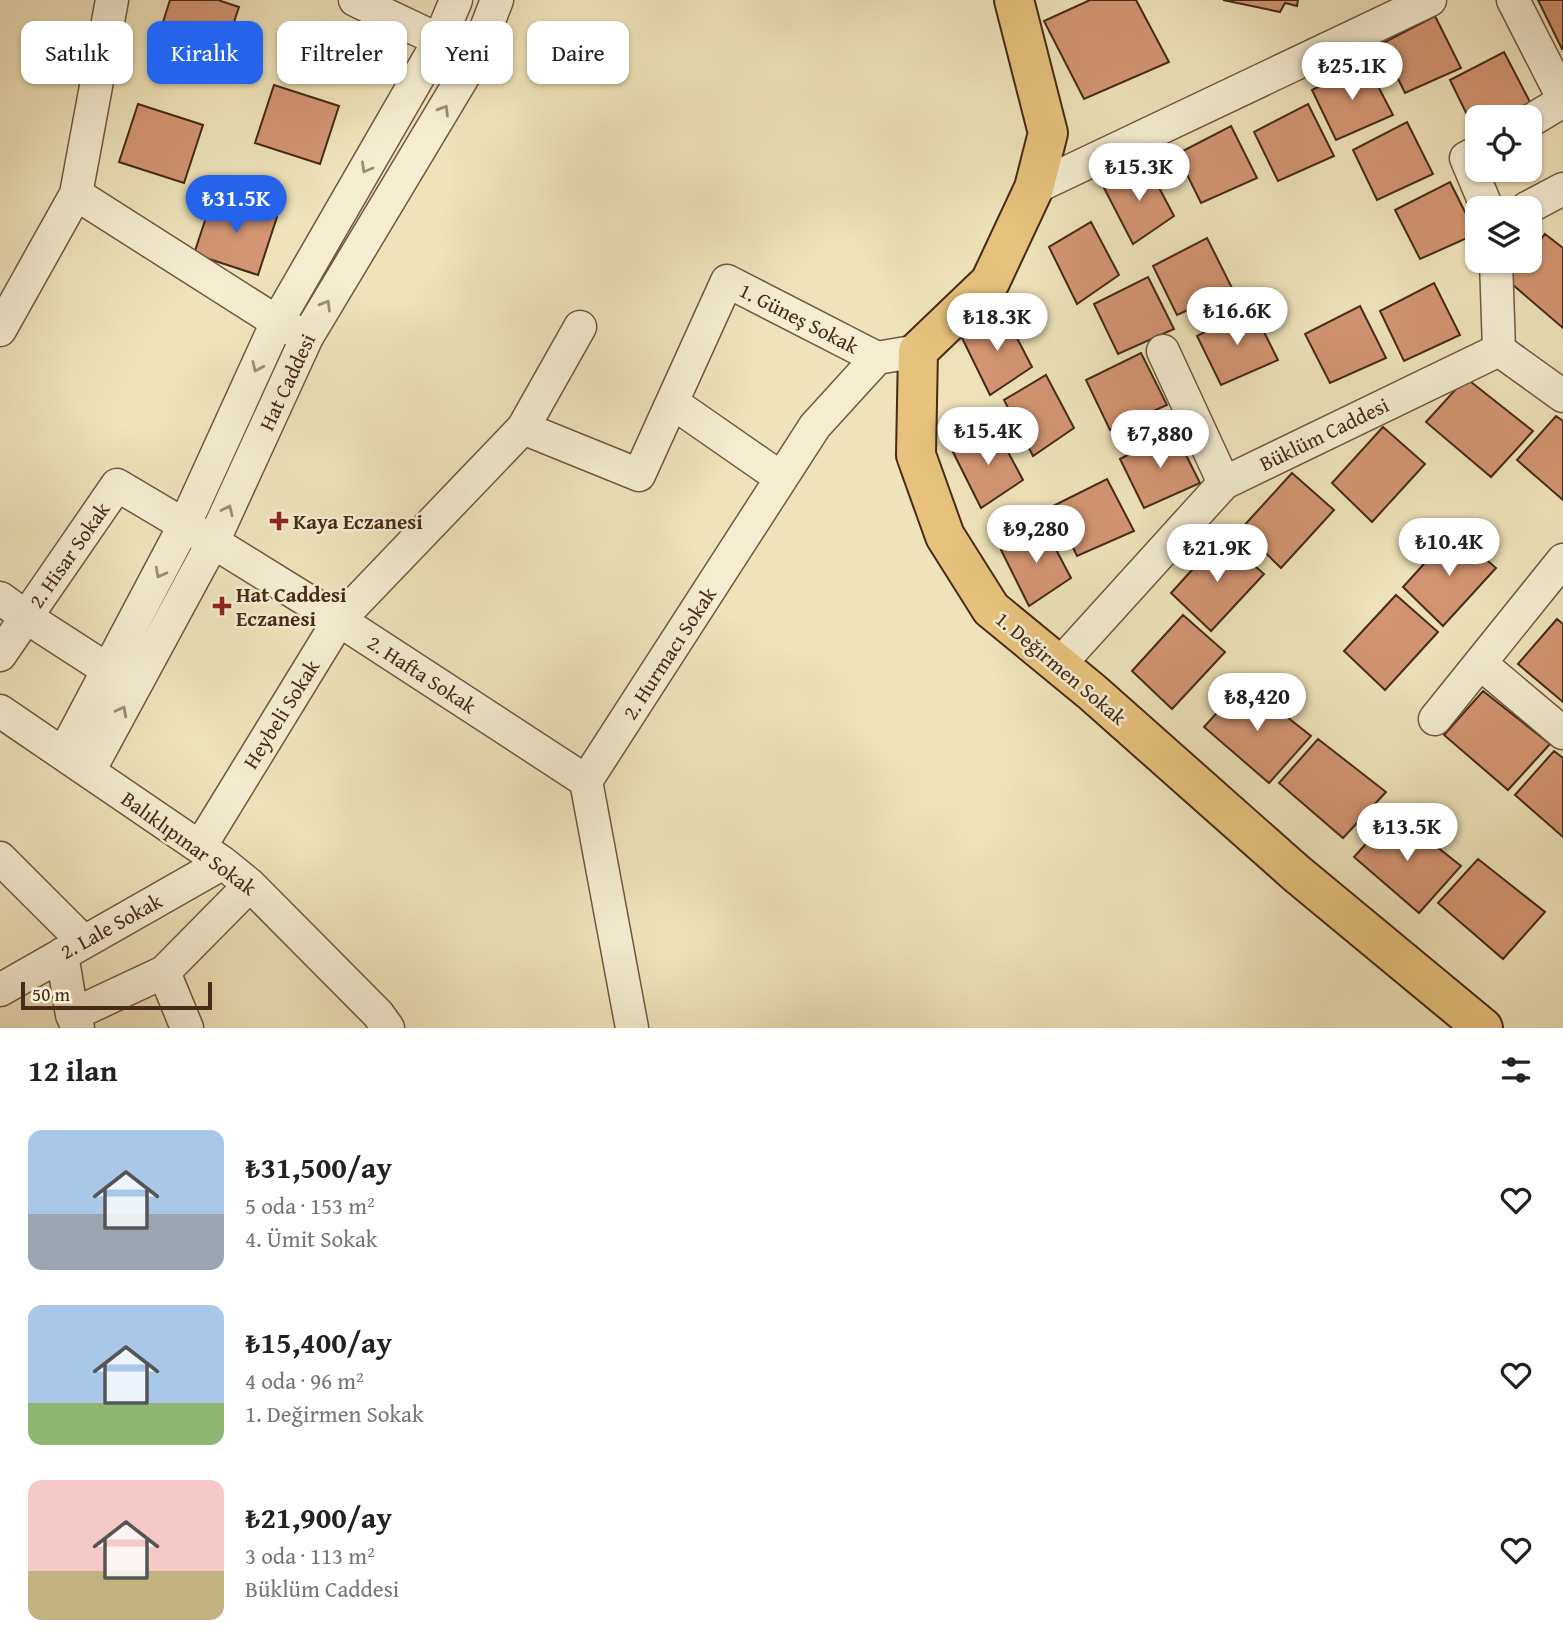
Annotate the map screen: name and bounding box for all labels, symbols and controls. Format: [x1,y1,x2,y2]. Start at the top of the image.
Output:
chip: Satılık [21,21,133,84]
chip: Kiralık [147,21,263,84]
chip: Filtreler [277,21,407,84]
chip: Yeni [421,21,513,84]
chip: Daire [527,21,629,84]
pin: ₺25.1K [1295,42,1409,102]
text: ₺25.1K [1318,48,1386,81]
one-way arrow [435,104,448,117]
map controls [1465,105,1542,273]
button: locate [1465,105,1542,182]
pin: ₺15.3K [1082,144,1196,203]
text: ₺15.3K [1105,149,1173,182]
one-way arrow [361,161,374,173]
pin: ₺31.5K [179,176,293,235]
text: ₺31.5K [202,181,270,214]
button: layers [1465,196,1542,273]
street label: 1. Güneş Sokak [734,275,864,362]
pin: ₺16.6K [1180,288,1294,347]
text: ₺16.6K [1203,293,1271,326]
pin: ₺18.3K [940,294,1054,353]
one-way arrow [318,299,331,312]
text: ₺18.3K [963,299,1031,332]
street label: Hat Caddesi [251,328,323,436]
one-way arrow [251,360,265,372]
street label: Büklüm Caddesi [1254,389,1394,479]
pin: ₺15.4K [931,407,1045,467]
pin: ₺7,880 [1103,410,1217,470]
text: ₺15.4K [954,413,1022,446]
text: ₺7,880 [1127,416,1193,449]
street label: 2. Hisar Sokak [21,495,117,614]
one-way arrow [220,504,234,517]
pin: ₺9,280 [979,505,1093,565]
place label: Kaya Eczanesi [293,506,423,537]
text: ₺9,280 [1003,511,1069,544]
marker: Kaya Eczanesi [271,513,287,529]
pin: ₺10.4K [1392,518,1506,578]
pin: ₺21.9K [1160,524,1274,584]
text: ₺10.4K [1415,524,1483,557]
text: ₺21.9K [1183,530,1251,563]
one-way arrow [154,566,168,578]
place label: Hat Caddesi Eczanesi [236,579,347,634]
street label: 2. Hurmacı Sokak [614,580,724,726]
marker: Hat Caddesi Eczanesi [214,598,230,614]
street label: 1. Değirmen Sokak [989,604,1134,733]
street label: 2. Hafta Sokak [361,627,483,721]
street label: Heybeli Sokak [235,653,327,775]
pin: ₺8,420 [1200,674,1314,733]
text: ₺8,420 [1224,679,1290,712]
one-way arrow [113,705,127,718]
street label: Balıklıpınar Sokak [115,783,263,903]
pin: ₺13.5K [1350,804,1464,863]
text: ₺13.5K [1373,809,1441,842]
street label: 2. Lale Sokak [54,885,168,967]
scale bar [21,979,212,1011]
text: 50 m [32,980,70,1008]
text: 12 ilan [28,1048,117,1092]
icon: filters [1497,1051,1535,1089]
text: ₺31,500/ay [245,1145,392,1189]
icon: home [84,1158,168,1242]
icon: heart [1497,1181,1535,1219]
text: 5 oda · 153 m² [245,1189,375,1222]
text: 4. Ümit Sokak [245,1222,378,1255]
text: ₺15,400/ay [245,1320,392,1364]
icon: home [84,1333,168,1417]
icon: heart [1497,1356,1535,1394]
text: 4 oda · 96 m² [245,1364,364,1397]
text: 1. Değirmen Sokak [245,1397,424,1430]
text: ₺21,900/ay [245,1495,392,1539]
icon: home [84,1508,168,1592]
icon: heart [1497,1531,1535,1569]
text: 3 oda · 113 m² [245,1539,375,1572]
text: Büklüm Caddesi [245,1572,399,1605]

